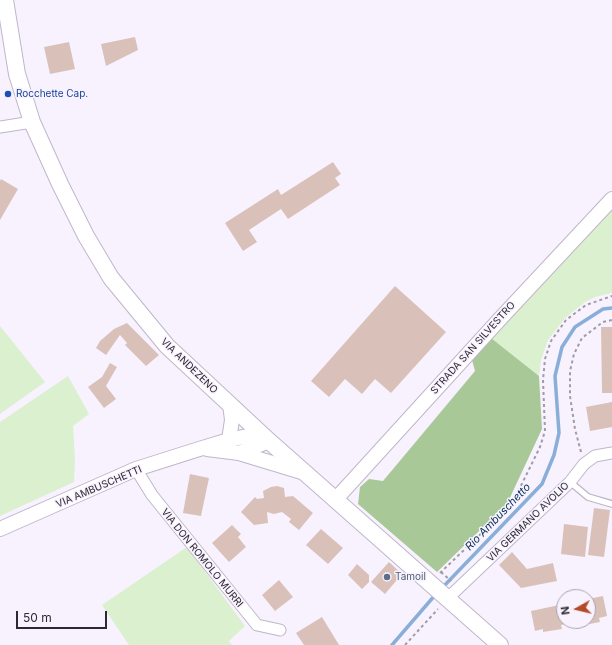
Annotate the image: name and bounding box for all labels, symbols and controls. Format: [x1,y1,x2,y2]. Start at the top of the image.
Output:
place label: Rocchette Cap. [16,88,88,100]
marker: Rocchette Cap. [3,89,13,99]
street label: STRADA SAN SILVESTRO [428,299,518,397]
street label: VIA ANDEZENO [158,336,220,396]
street label: VIA AMBUSCHETTI [54,464,144,510]
street label: VIA GERMANO AVOLIO [484,480,572,564]
water label: Rio Ambuschetto [463,481,533,553]
street label: VIA DON ROMOLO MURRI [159,506,245,610]
place label: Tamoil [395,571,426,583]
marker: Tamoil [382,572,392,582]
north arrow [556,589,596,629]
scale bar [18,603,109,629]
text: N [558,605,573,616]
text: 50 m [23,610,52,625]

